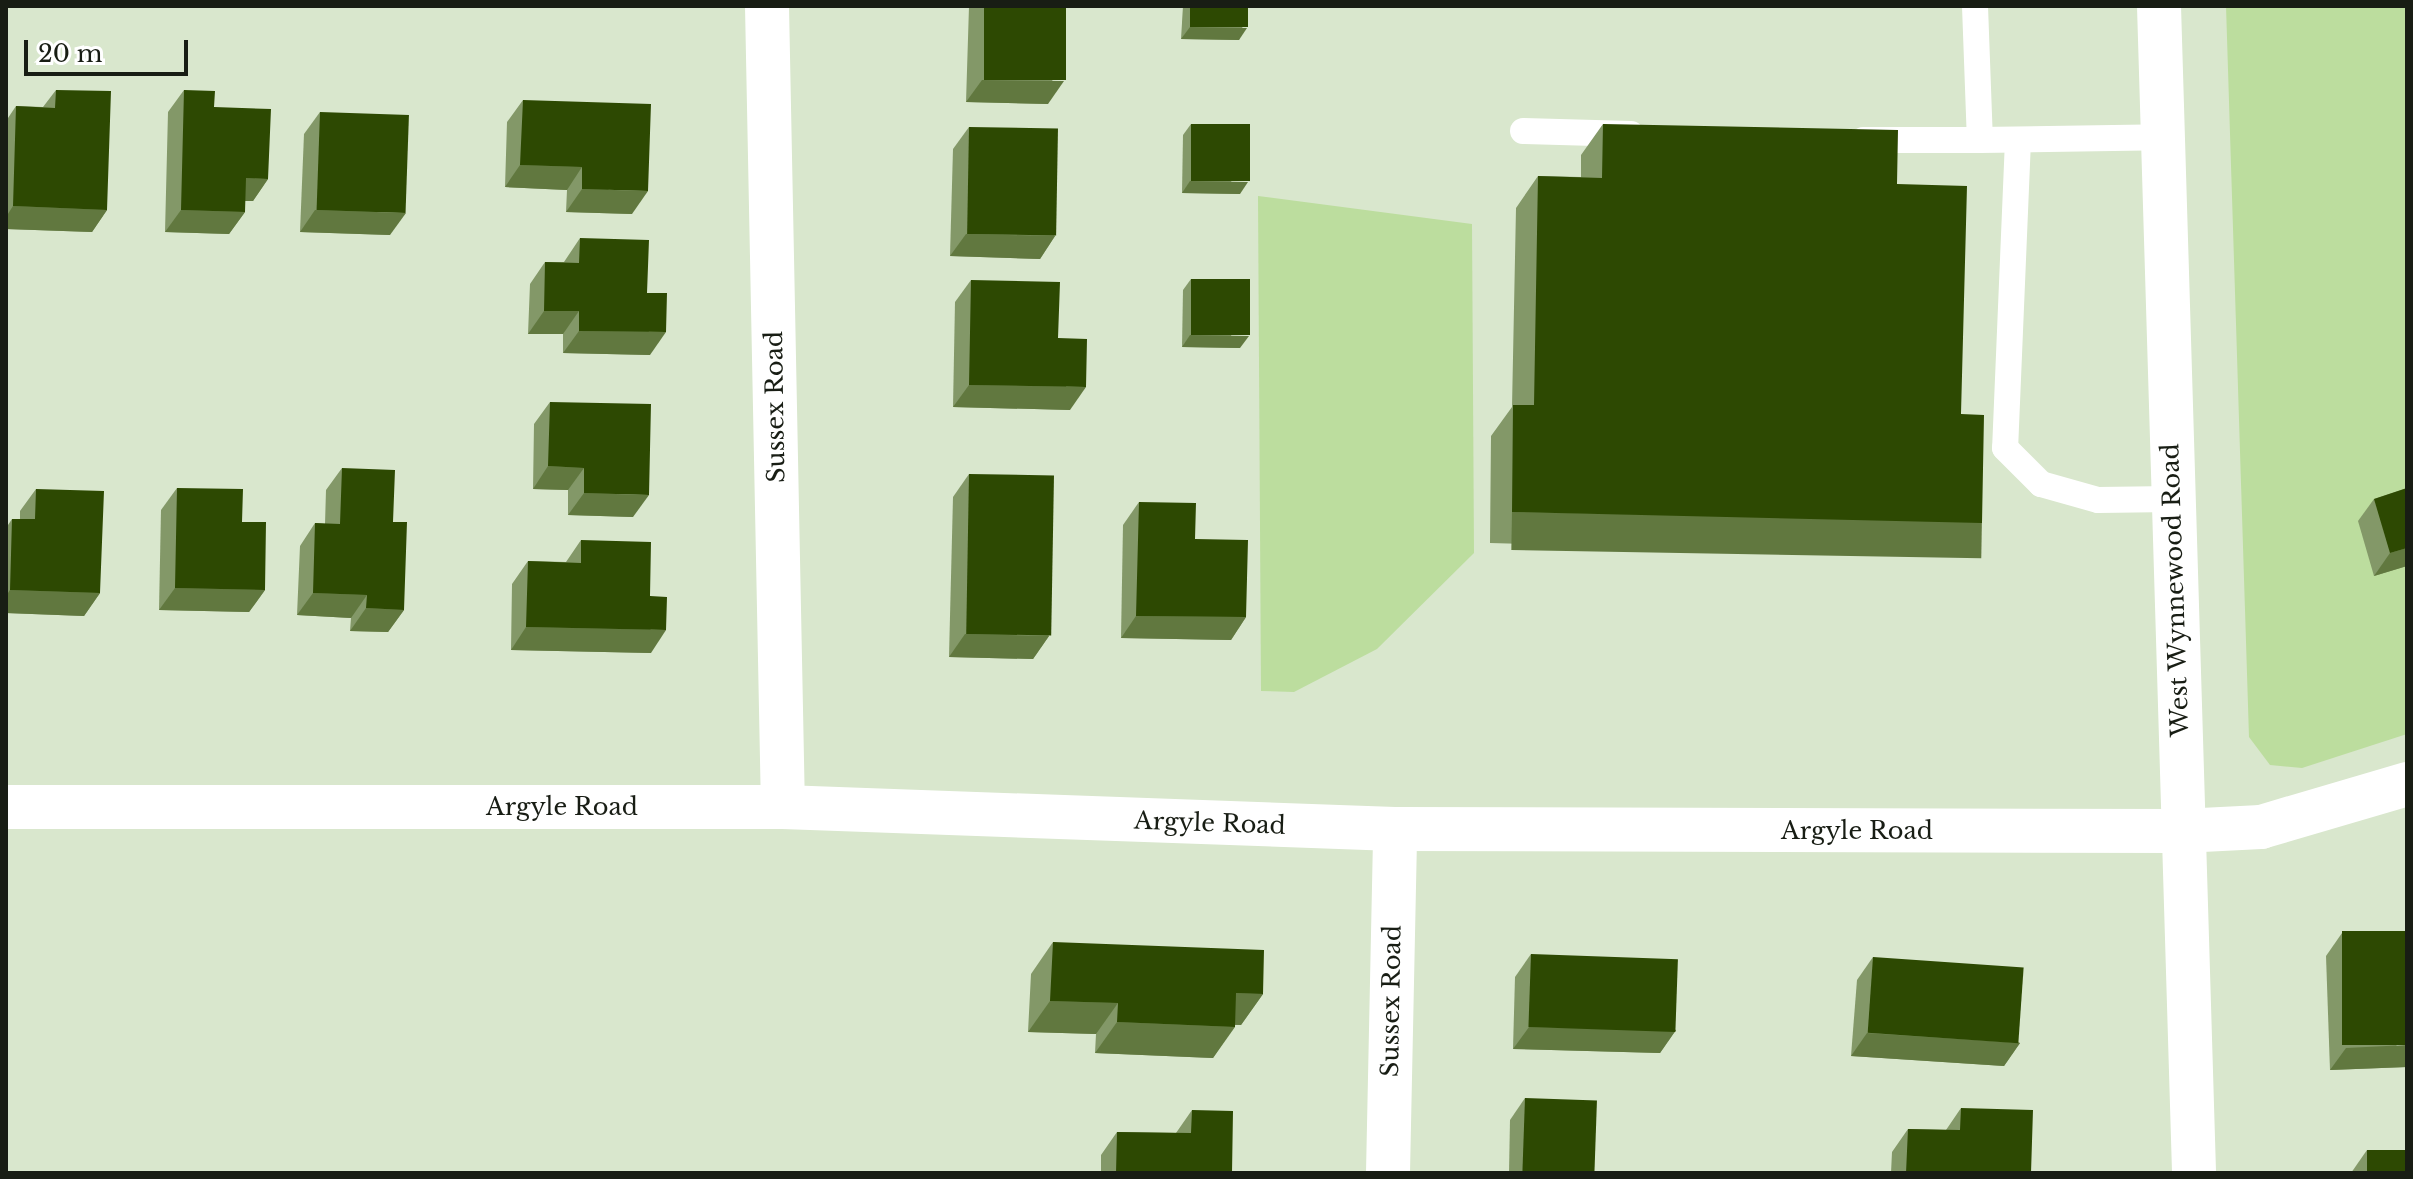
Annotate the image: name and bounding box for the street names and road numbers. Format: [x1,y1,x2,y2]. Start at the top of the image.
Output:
street label: Sussex Road [759,331,791,483]
street label: West Wynnewood Road [2155,442,2195,738]
street label: Argyle Road [486,793,638,821]
street label: Argyle Road [1134,806,1286,840]
street label: Argyle Road [1781,817,1933,845]
street label: Sussex Road [1375,925,1407,1077]

